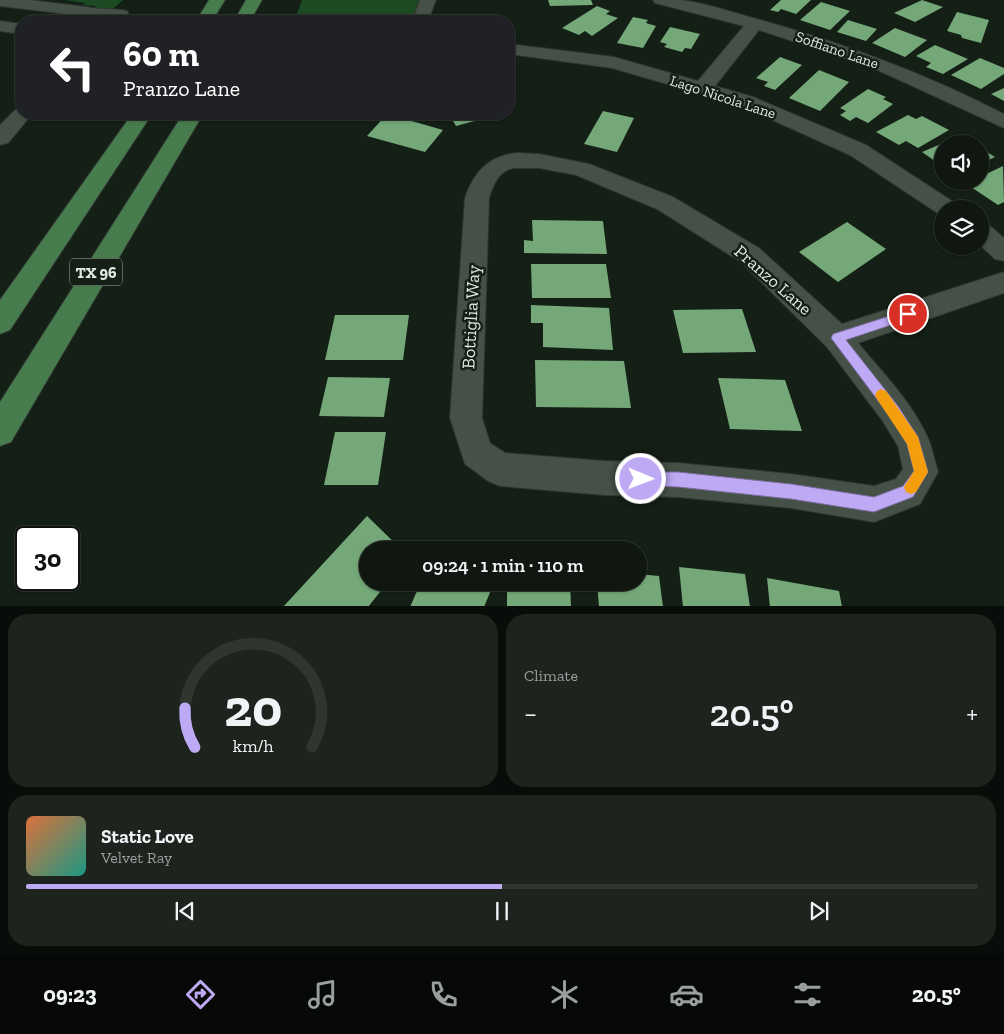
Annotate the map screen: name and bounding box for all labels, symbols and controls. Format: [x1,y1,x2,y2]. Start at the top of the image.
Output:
street label: Soffiano Lane [793,27,881,73]
text: 60 m [123,33,199,75]
icon: left [40,35,105,100]
street label: Lago Nicola Lane [668,71,778,123]
text: Pranzo Lane [123,75,240,102]
map controls [934,135,989,255]
button: sound [934,135,989,190]
button: layers [934,200,989,255]
street label: Pranzo Lane [730,240,816,320]
road number: TX 96 [70,258,122,286]
street label: Bottiglia Way [457,264,485,369]
pin [887,293,929,335]
icon: arrive [894,300,922,328]
position arrow [614,452,666,504]
speed limit sign: 30 [15,526,80,591]
text: 09:24 · 1 min · 110 m [422,554,584,577]
text: Climate [524,666,578,685]
text: 20 [224,677,282,739]
text: 20.5° [709,690,794,736]
text: − [524,697,537,730]
text: + [966,697,978,730]
text: km/h [233,735,273,757]
text: Static Love [101,825,194,848]
text: Velvet Ray [101,848,172,867]
icon: previous [171,897,199,925]
icon: pause [488,897,516,925]
icon: next [805,897,833,925]
icon: directions [183,977,218,1012]
icon: music [305,977,340,1012]
icon: phone [426,977,461,1012]
icon: climate [547,977,582,1012]
icon: car [669,977,704,1012]
icon: filters [790,977,825,1012]
text: 09:23 [43,981,97,1008]
text: 20.5° [912,981,961,1008]

